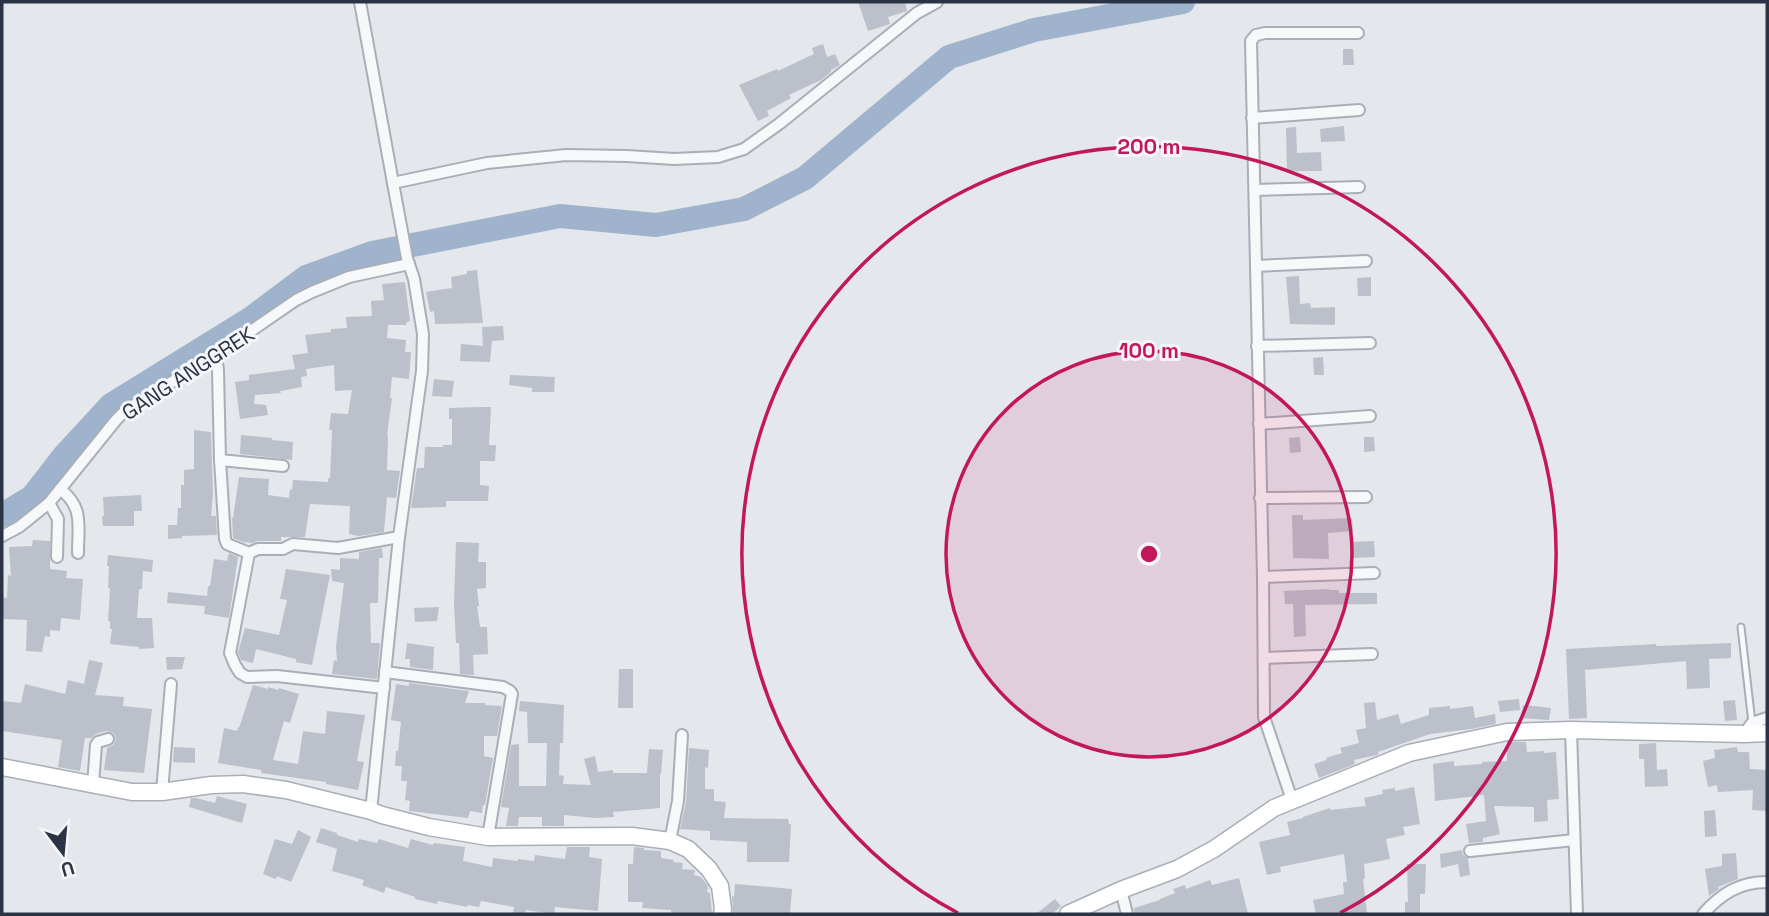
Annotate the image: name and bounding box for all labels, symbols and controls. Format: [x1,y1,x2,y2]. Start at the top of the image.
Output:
text: 200 m [1118,133,1180,160]
street label: GANG ANGGREK [117,320,260,426]
text: 100 m [1119,337,1179,364]
centre of rings [1137,542,1161,566]
north arrow [28,818,98,888]
text: U [58,855,77,883]

